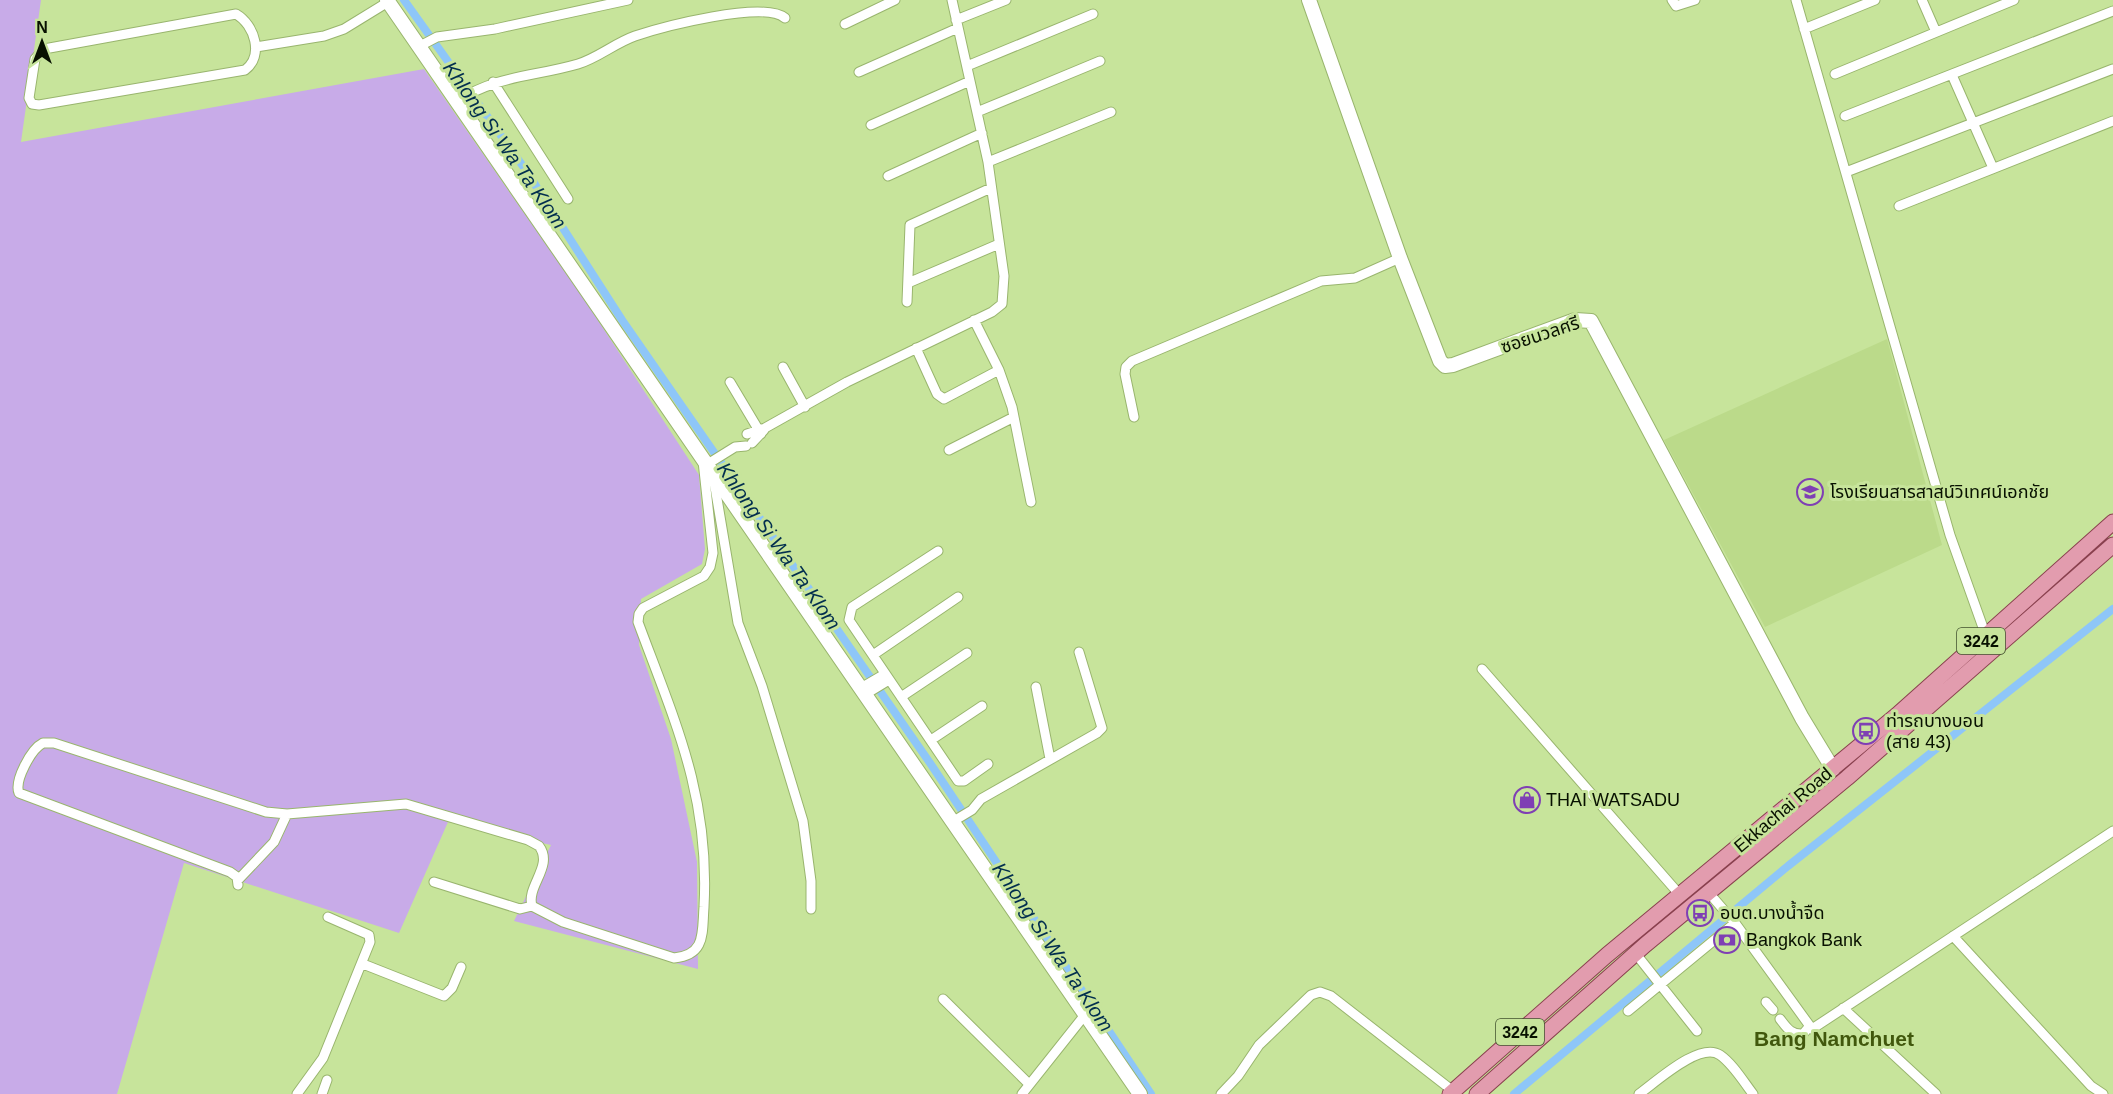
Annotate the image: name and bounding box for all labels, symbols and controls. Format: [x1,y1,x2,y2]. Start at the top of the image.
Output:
north arrow [12,12,72,72]
text: N [36,19,48,36]
water label: Khlong Si Wa Ta Klom [439,57,571,233]
street label: ซอยนวลศรี [1498,313,1582,357]
water label: Khlong Si Wa Ta Klom [713,458,845,634]
school or university icon: โรงเรียนสารสาสน์วิเทศน์เอกชัย [1795,477,1825,507]
place label: โรงเรียนสารสาสน์วิเทศน์เอกชัย [1830,482,2049,502]
road number: 3242 [1957,628,2005,654]
place label: ท่ารถบางบอน (สาย 43) [1886,711,1984,752]
bus stop icon: ท่ารถบางบอน (สาย 43) [1851,716,1881,746]
street label: Ekkachai Road [1730,763,1836,857]
shop icon: THAI WATSADU [1512,785,1542,815]
place label: THAI WATSADU [1546,790,1680,810]
water label: Khlong Si Wa Ta Klom [988,858,1118,1036]
bus stop icon: อบต.บางน้ำจืด [1685,898,1715,928]
place label: อบต.บางน้ำจืด [1720,900,1825,923]
bank icon: Bangkok Bank [1712,925,1742,955]
place label: Bangkok Bank [1746,930,1863,950]
road number: 3242 [1496,1019,1544,1045]
district label: Bang Namchuet [1754,1027,1914,1050]

